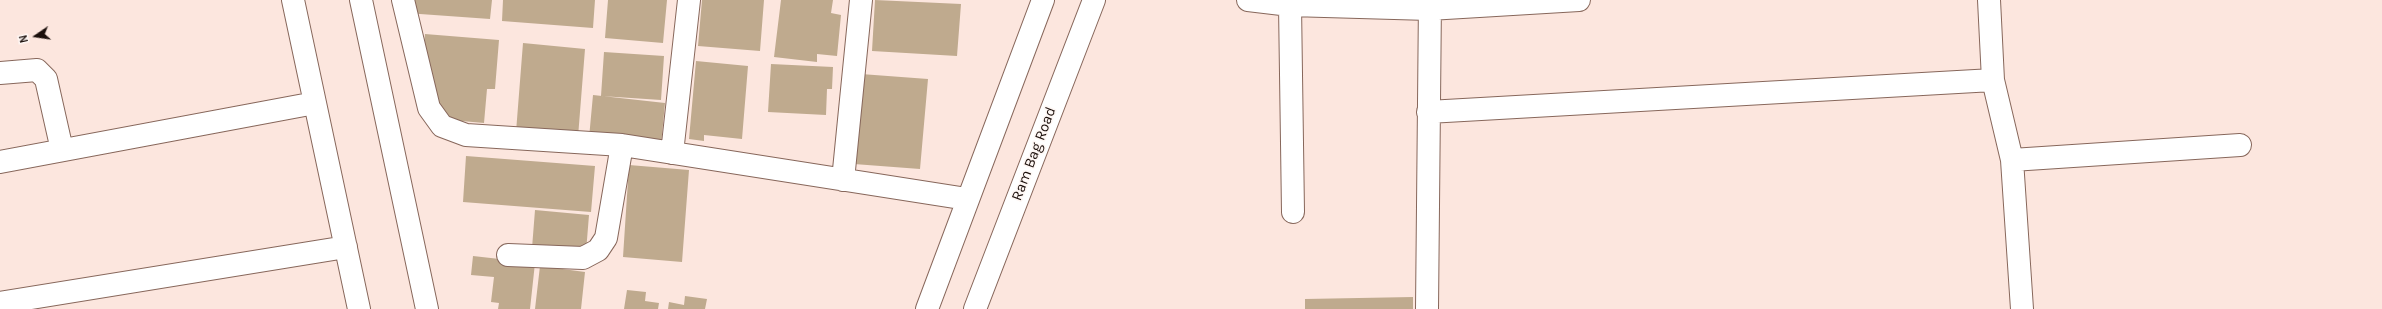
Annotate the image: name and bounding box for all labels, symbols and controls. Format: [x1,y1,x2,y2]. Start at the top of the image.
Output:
north arrow [16,16,56,56]
text: N [17,34,31,44]
street label: Ram Bag Road [1008,104,1060,204]

